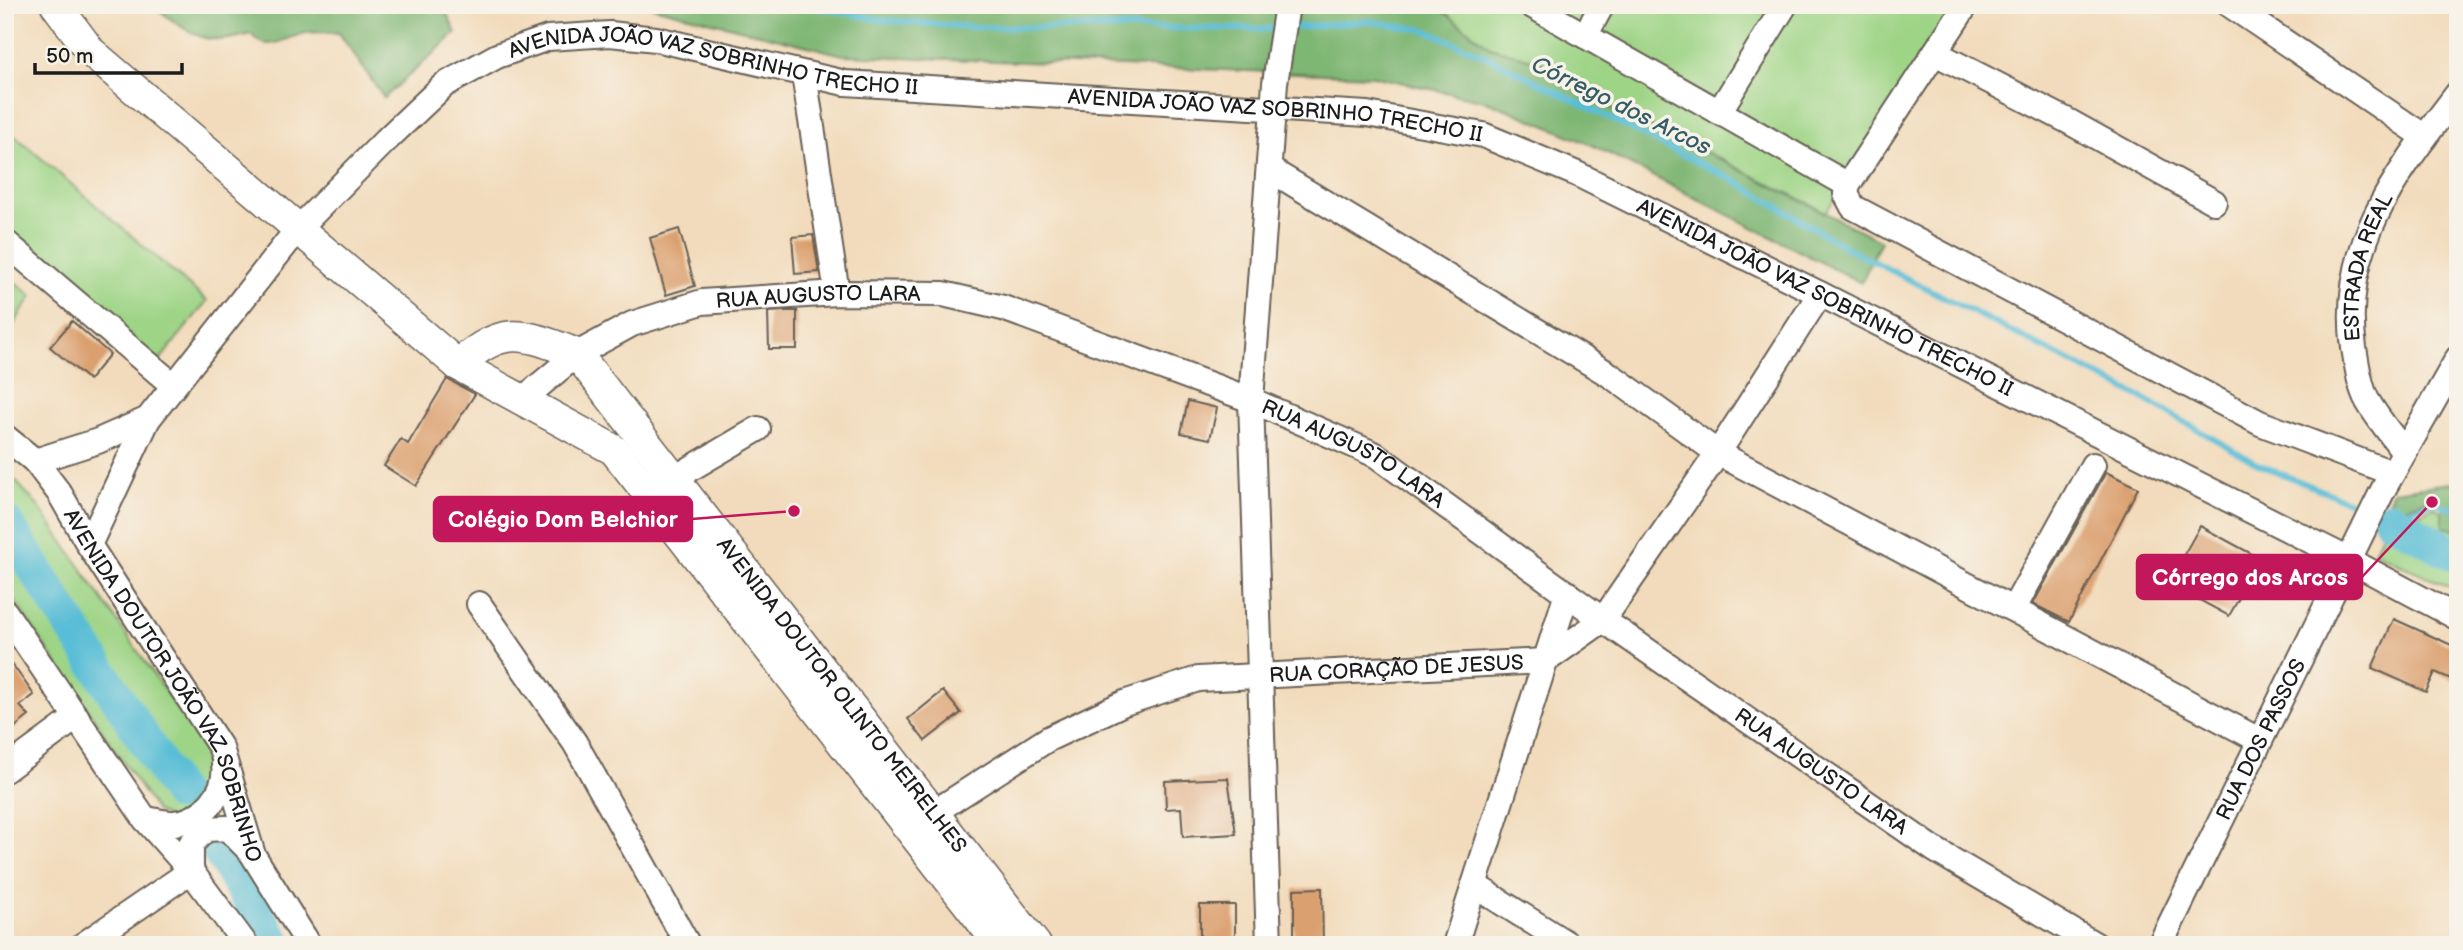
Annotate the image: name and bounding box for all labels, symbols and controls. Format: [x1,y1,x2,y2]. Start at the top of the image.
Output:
street label: AVENIDA JOÃO VAZ SOBRINHO TRECHO II [505,21,919,100]
scale bar [35,32,182,76]
text: 50 m [46,44,93,69]
water label: Córrego dos Arcos [1527,50,1716,162]
street label: AVENIDA JOÃO VAZ SOBRINHO TRECHO II [1067,84,1485,147]
street label: ESTRADA REAL [2339,188,2398,342]
street label: AVENIDA JOÃO VAZ SOBRINHO TRECHO II [1633,193,2017,402]
street label: RUA AUGUSTO LARA [715,280,921,314]
street label: RUA AUGUSTO LARA [1258,394,1450,513]
callout: Colégio Dom Belchior [434,497,692,541]
street label: AVENIDA DOUTOR JOÃO VAZ SOBRINHO [59,504,267,865]
text: Colégio Dom Belchior [448,506,679,534]
street label: AVENIDA DOUTOR OLINTO MEIRELHES [712,532,972,858]
callout: Córrego dos Arcos [2137,555,2362,599]
text: Córrego dos Arcos [2152,564,2348,592]
street label: RUA CORAÇÃO DE JESUS [1269,650,1524,688]
street label: RUA DOS PASSOS [2211,655,2311,824]
street label: RUA AUGUSTO LARA [1730,703,1913,840]

